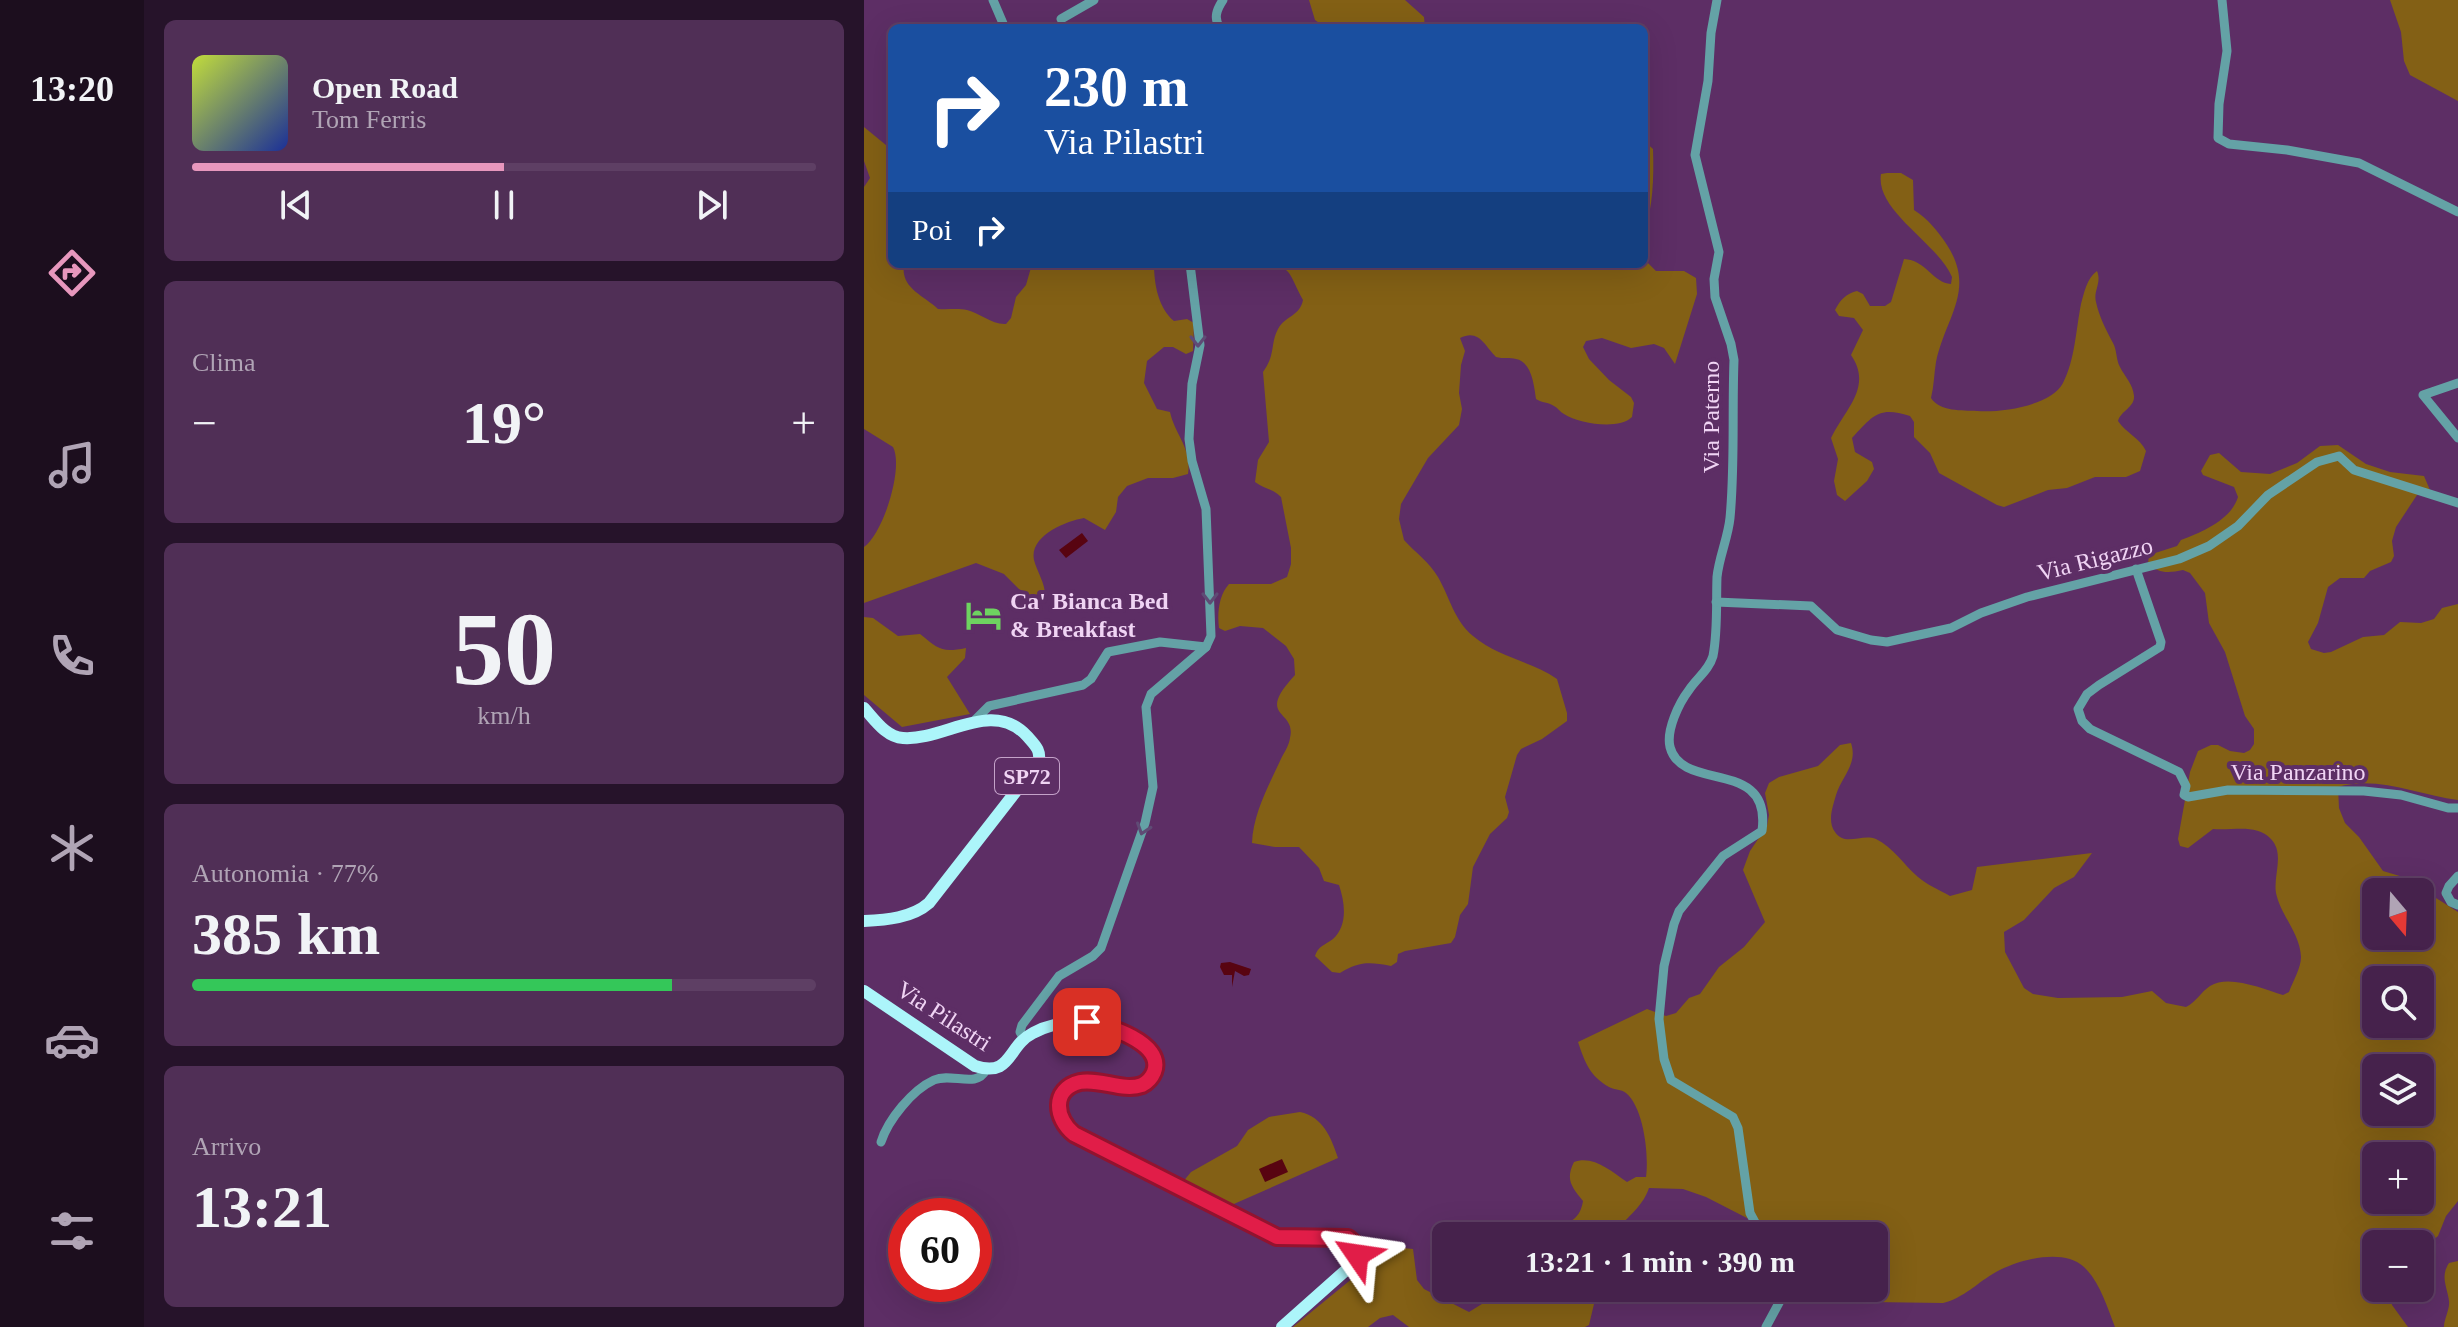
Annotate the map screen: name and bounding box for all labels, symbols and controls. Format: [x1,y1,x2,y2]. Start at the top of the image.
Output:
icon: right [912,56,1016,160]
text: 230 m [1044,56,1189,118]
text: 13:20 [30,69,114,109]
text: Open Road [312,71,458,104]
text: Tom Ferris [312,105,426,134]
text: Via Pilastri [1044,122,1205,162]
icon: previous [274,183,318,227]
icon: pause [482,183,526,227]
icon: next [690,183,734,227]
icon: right [968,208,1012,252]
text: Poi [912,213,952,246]
icon: directions [44,245,100,301]
one-way arrow [1189,335,1207,348]
text: Clima [192,348,256,377]
street label: Via Paterno [1698,361,1724,473]
text: 19° [462,390,546,456]
text: − [192,399,217,448]
text: + [791,399,816,448]
icon: music [44,437,100,493]
street label: Via Rigazzo [2035,532,2155,586]
place label: Ca' Bianca Bed & Breakfast [1010,588,1169,642]
text: 50 [452,591,556,706]
one-way arrow [1201,592,1219,605]
hotel icon: Ca' Bianca Bed & Breakfast [965,596,1003,634]
icon: phone [44,628,100,684]
text: km/h [477,701,531,730]
road number: SP72 [995,758,1059,794]
street label: Via Panzarino [2230,759,2366,785]
icon: climate [44,820,100,876]
one-way arrow [1136,821,1152,835]
text: Autonomia · 77% [192,859,378,888]
north arrow [2362,878,2434,950]
map controls [2362,878,2434,1302]
text: 385 km [192,901,380,967]
button: search [2362,966,2434,1038]
street label: Via Pilastri [892,976,996,1056]
pin [1053,988,1121,1056]
icon: arrive [1065,1000,1109,1044]
icon: car [44,1012,100,1068]
button: layers [2362,1054,2434,1126]
text: Arrivo [192,1132,261,1161]
button: + [2362,1142,2434,1214]
text: 13:21 [192,1174,332,1240]
speed limit sign: 60 [888,1198,992,1302]
icon: filters [44,1203,100,1259]
position arrow [1315,1213,1399,1297]
button: − [2362,1230,2434,1302]
text: 13:21 · 1 min · 390 m [1525,1245,1795,1278]

